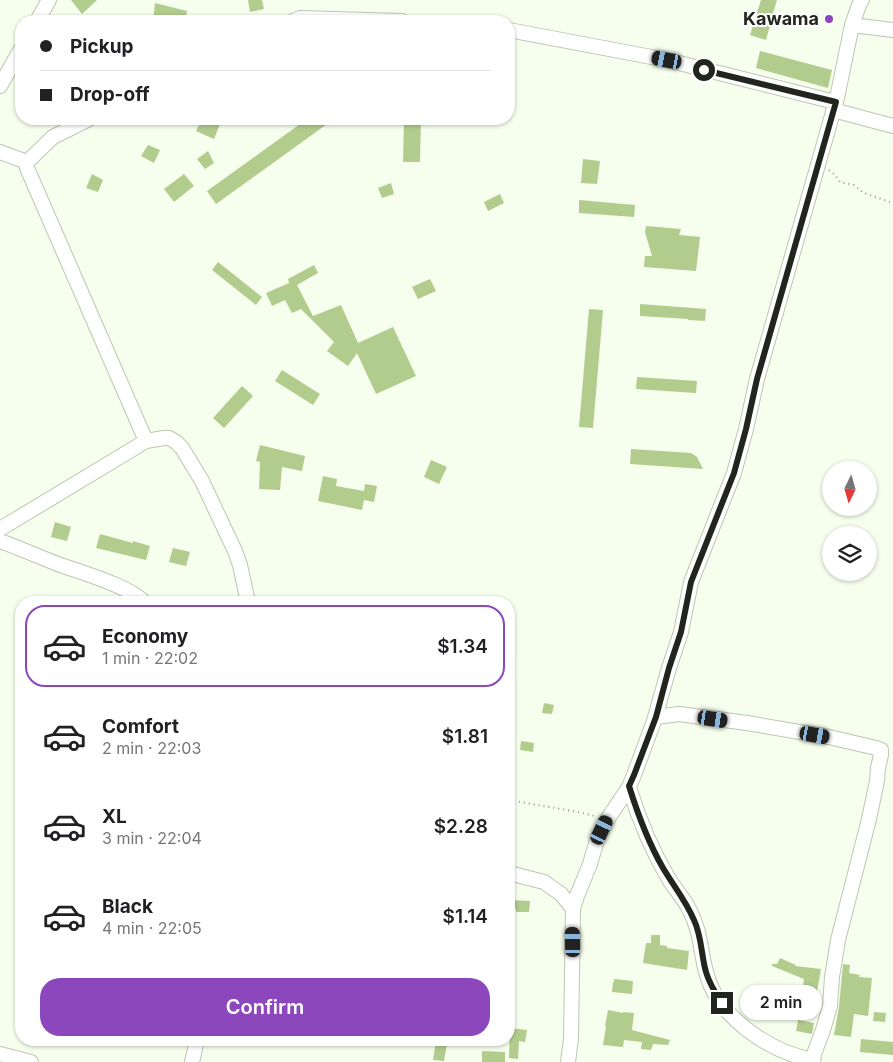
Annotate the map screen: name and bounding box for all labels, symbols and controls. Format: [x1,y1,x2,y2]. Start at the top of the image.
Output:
place label: Kawama [743,8,819,29]
marker: Kawama [823,13,835,25]
text: Pickup [70,35,133,58]
car [650,50,683,70]
route start [693,59,715,81]
text: Drop-off [70,83,150,106]
north arrow [822,461,878,516]
map controls [822,461,877,581]
button: layers [822,526,877,581]
icon: car [42,624,87,669]
text: Economy [102,625,188,648]
text: $1.34 [437,635,488,658]
text: 1 min · 22:02 [102,648,198,668]
car [697,709,728,729]
icon: car [42,714,87,759]
text: Comfort [102,715,179,738]
text: $1.81 [442,725,488,748]
car [798,725,831,745]
text: 2 min · 22:03 [102,738,201,758]
icon: car [42,804,87,849]
text: XL [102,805,127,828]
car [588,813,615,847]
text: $2.28 [434,815,488,838]
text: 3 min · 22:04 [102,828,202,848]
icon: car [42,894,87,939]
text: Black [102,895,153,918]
text: $1.14 [443,905,488,928]
text: 4 min · 22:05 [102,918,202,938]
car [565,927,580,957]
button: Confirm [40,978,490,1036]
callout: 2 min [740,986,822,1020]
route end [711,992,733,1014]
text: 2 min [760,992,802,1012]

